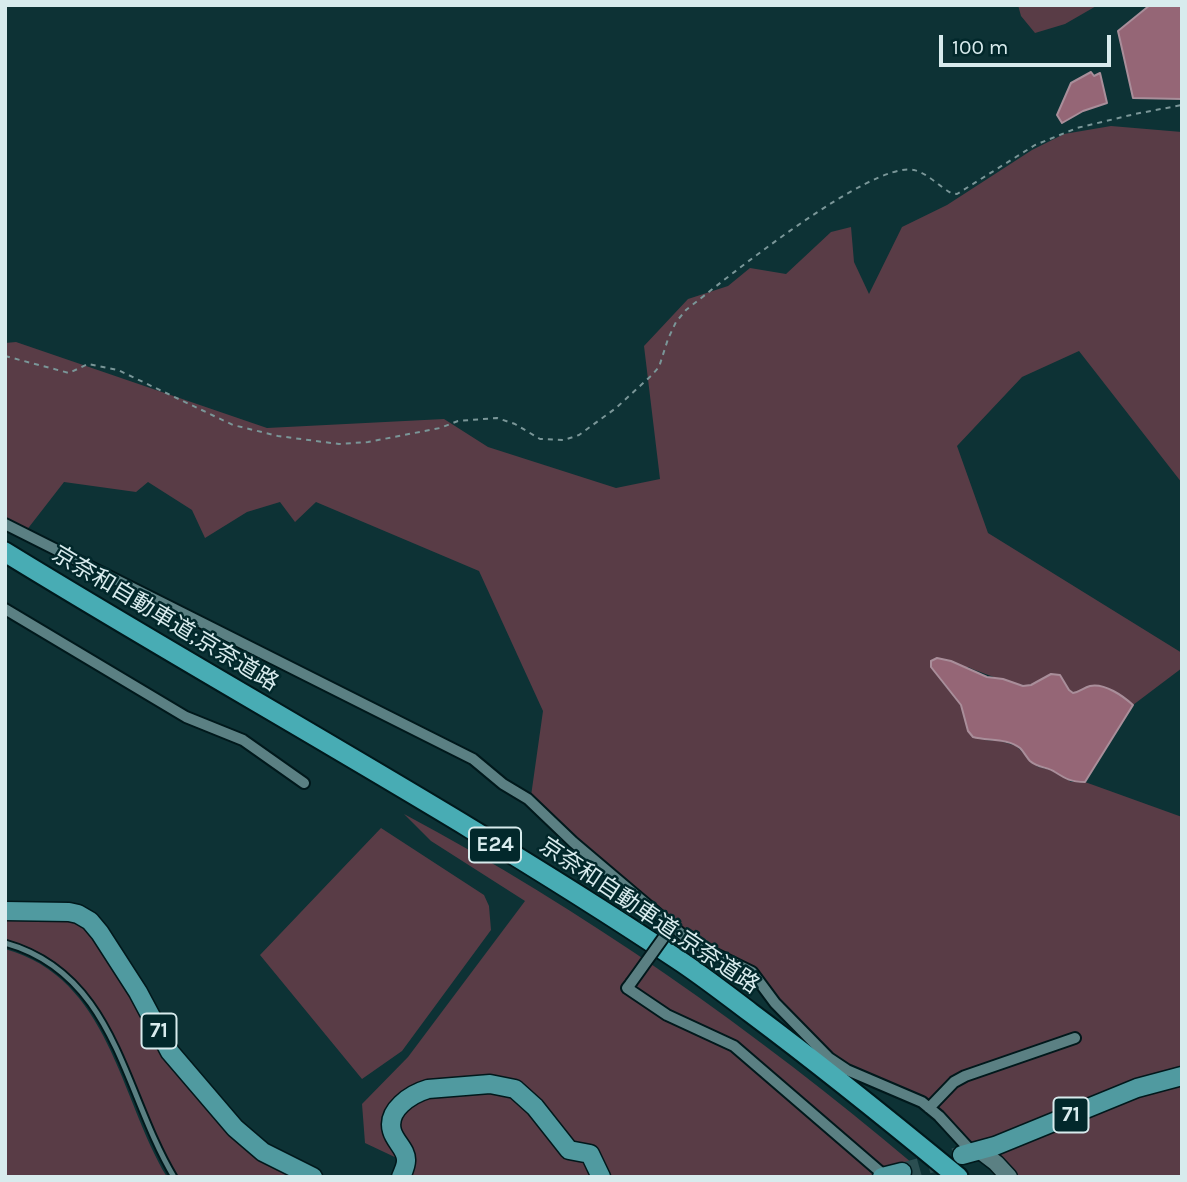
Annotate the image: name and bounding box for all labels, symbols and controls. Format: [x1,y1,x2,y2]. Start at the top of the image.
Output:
scale bar [942,21,1114,65]
text: 100 m [952,35,1009,59]
street label: 京奈和自動車道;京奈道路 [47,540,283,698]
road number: E24 [469,828,521,862]
street label: 京奈和自動車道;京奈道路 [534,832,764,1000]
road number: 71 [142,1014,176,1048]
road number: 71 [1054,1098,1088,1132]

